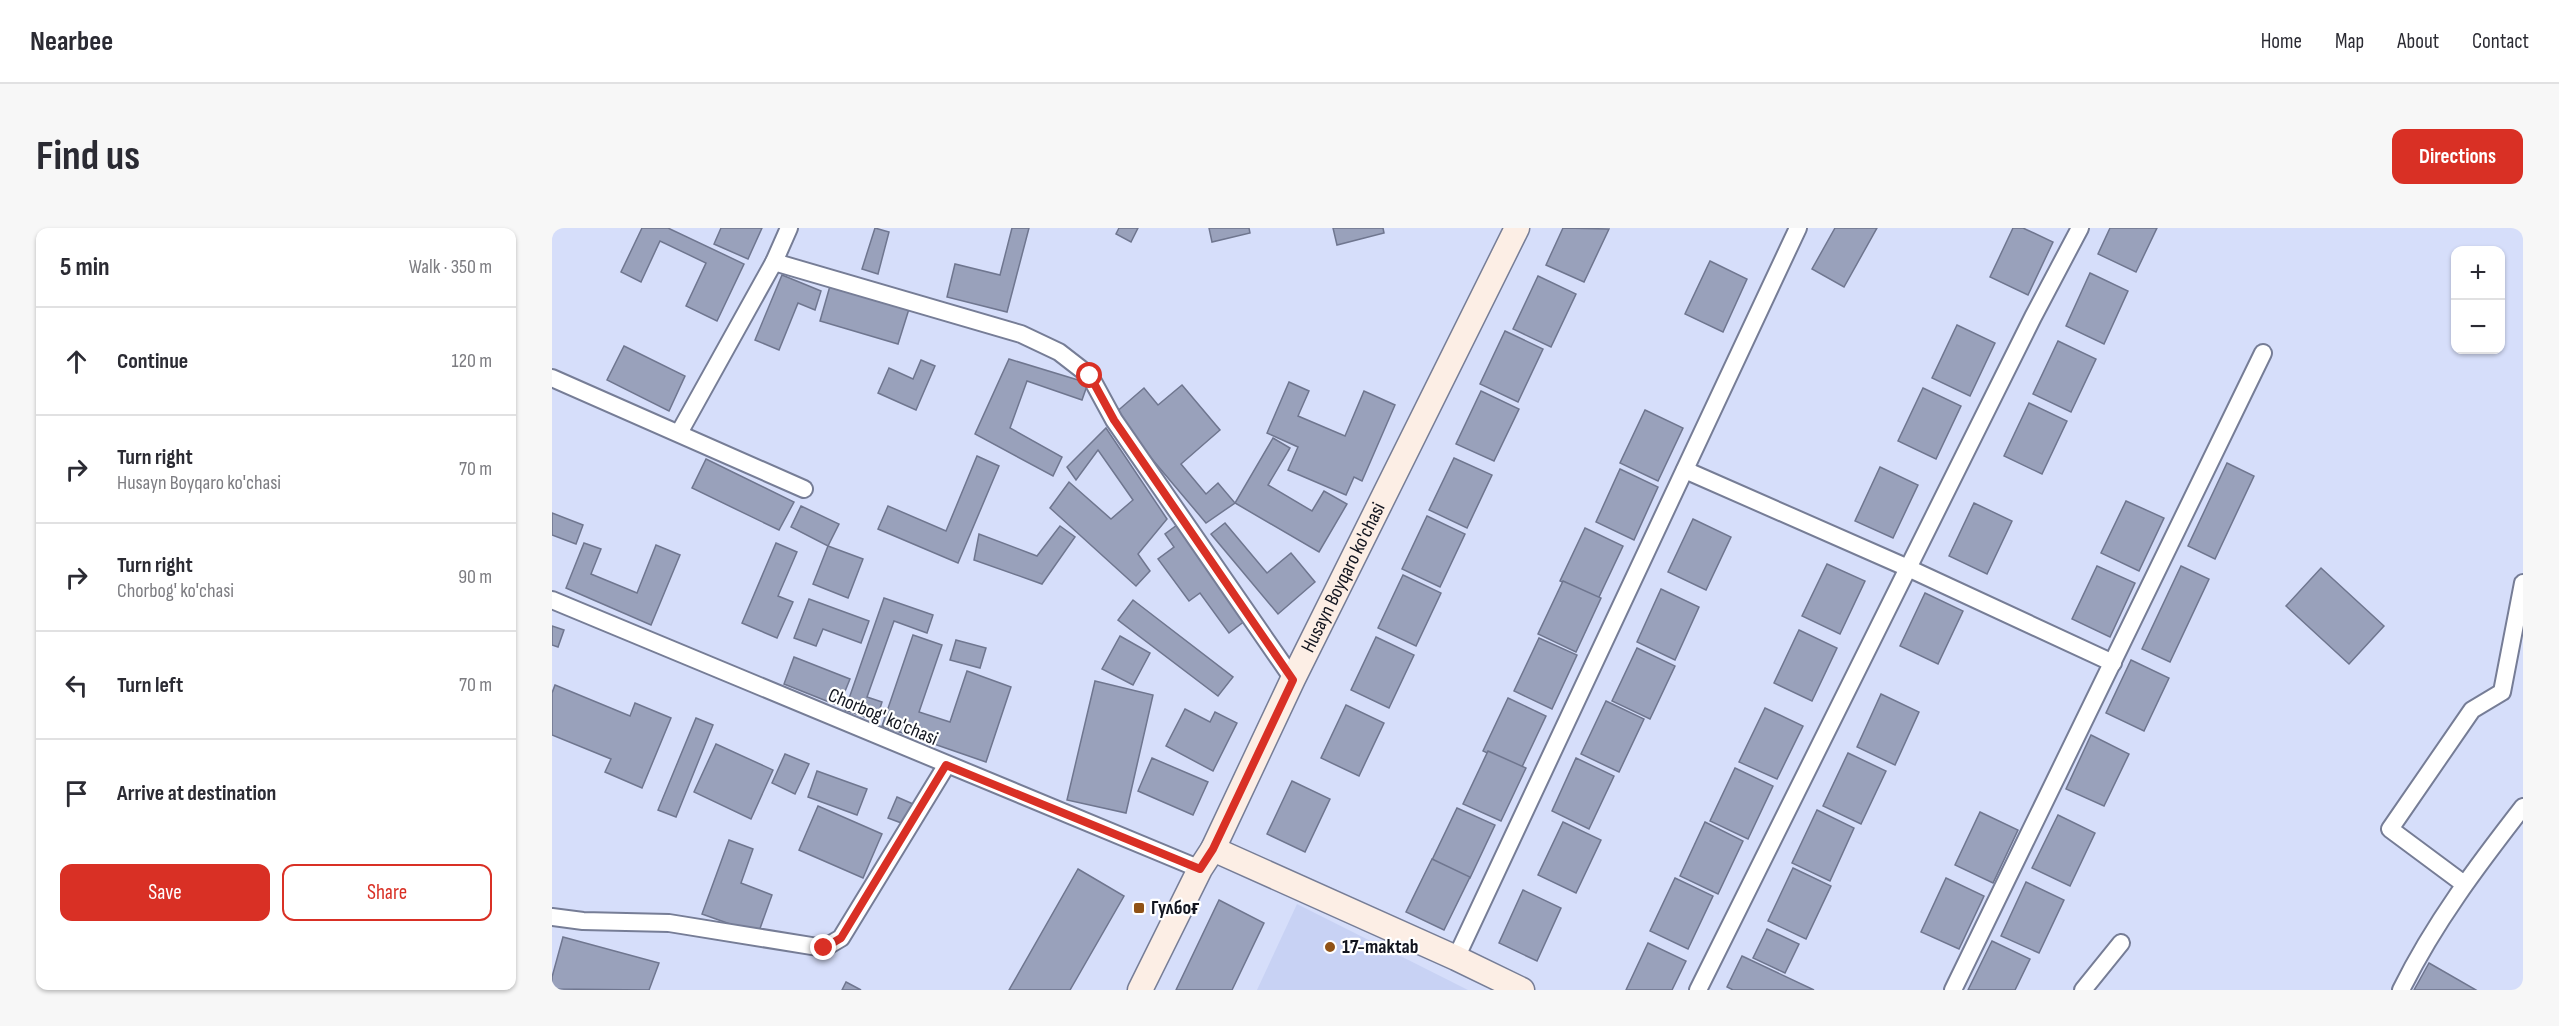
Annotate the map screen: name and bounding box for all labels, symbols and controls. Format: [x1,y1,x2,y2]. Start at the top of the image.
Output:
text: Nearbee [30,25,113,58]
text: Home [2261,29,2302,54]
text: Map [2335,29,2364,54]
text: About [2397,29,2439,54]
text: Contact [2472,29,2529,54]
button: Directions [2392,129,2523,184]
text: Find us [36,131,140,182]
map controls [2451,246,2505,354]
button: + [2451,246,2505,300]
text: 5 min [60,252,110,283]
text: Walk · 350 m [409,255,492,279]
button: − [2451,300,2505,354]
icon: ahead [60,345,93,378]
text: Continue [117,348,188,375]
text: 120 m [452,349,492,373]
route start [1076,362,1102,388]
text: Turn right [117,444,193,471]
icon: right [60,453,93,486]
text: 70 m [459,457,492,481]
text: Husayn Boyqaro ko'chasi [117,471,281,495]
street label: Husayn Boyqaro ko'chasi [1296,499,1391,656]
text: Turn right [117,552,193,579]
icon: right [60,561,93,594]
text: 90 m [458,565,492,589]
text: Сhorbog' ko'chasi [117,579,234,603]
icon: left [60,669,93,702]
text: Turn left [117,672,183,699]
text: 70 m [459,673,492,697]
street label: Сhorbog' ko'chasi [824,683,942,751]
icon: arrive [60,777,93,810]
text: Arrive at destination [117,780,276,807]
button: Save [60,864,270,921]
button: Share [282,864,492,921]
place label: Гулбоғ [1151,896,1200,920]
marker: Гулбоғ [1132,901,1146,915]
route end [810,934,836,960]
place label: 17-maktab [1342,935,1418,959]
marker: 17-maktab [1323,940,1337,954]

